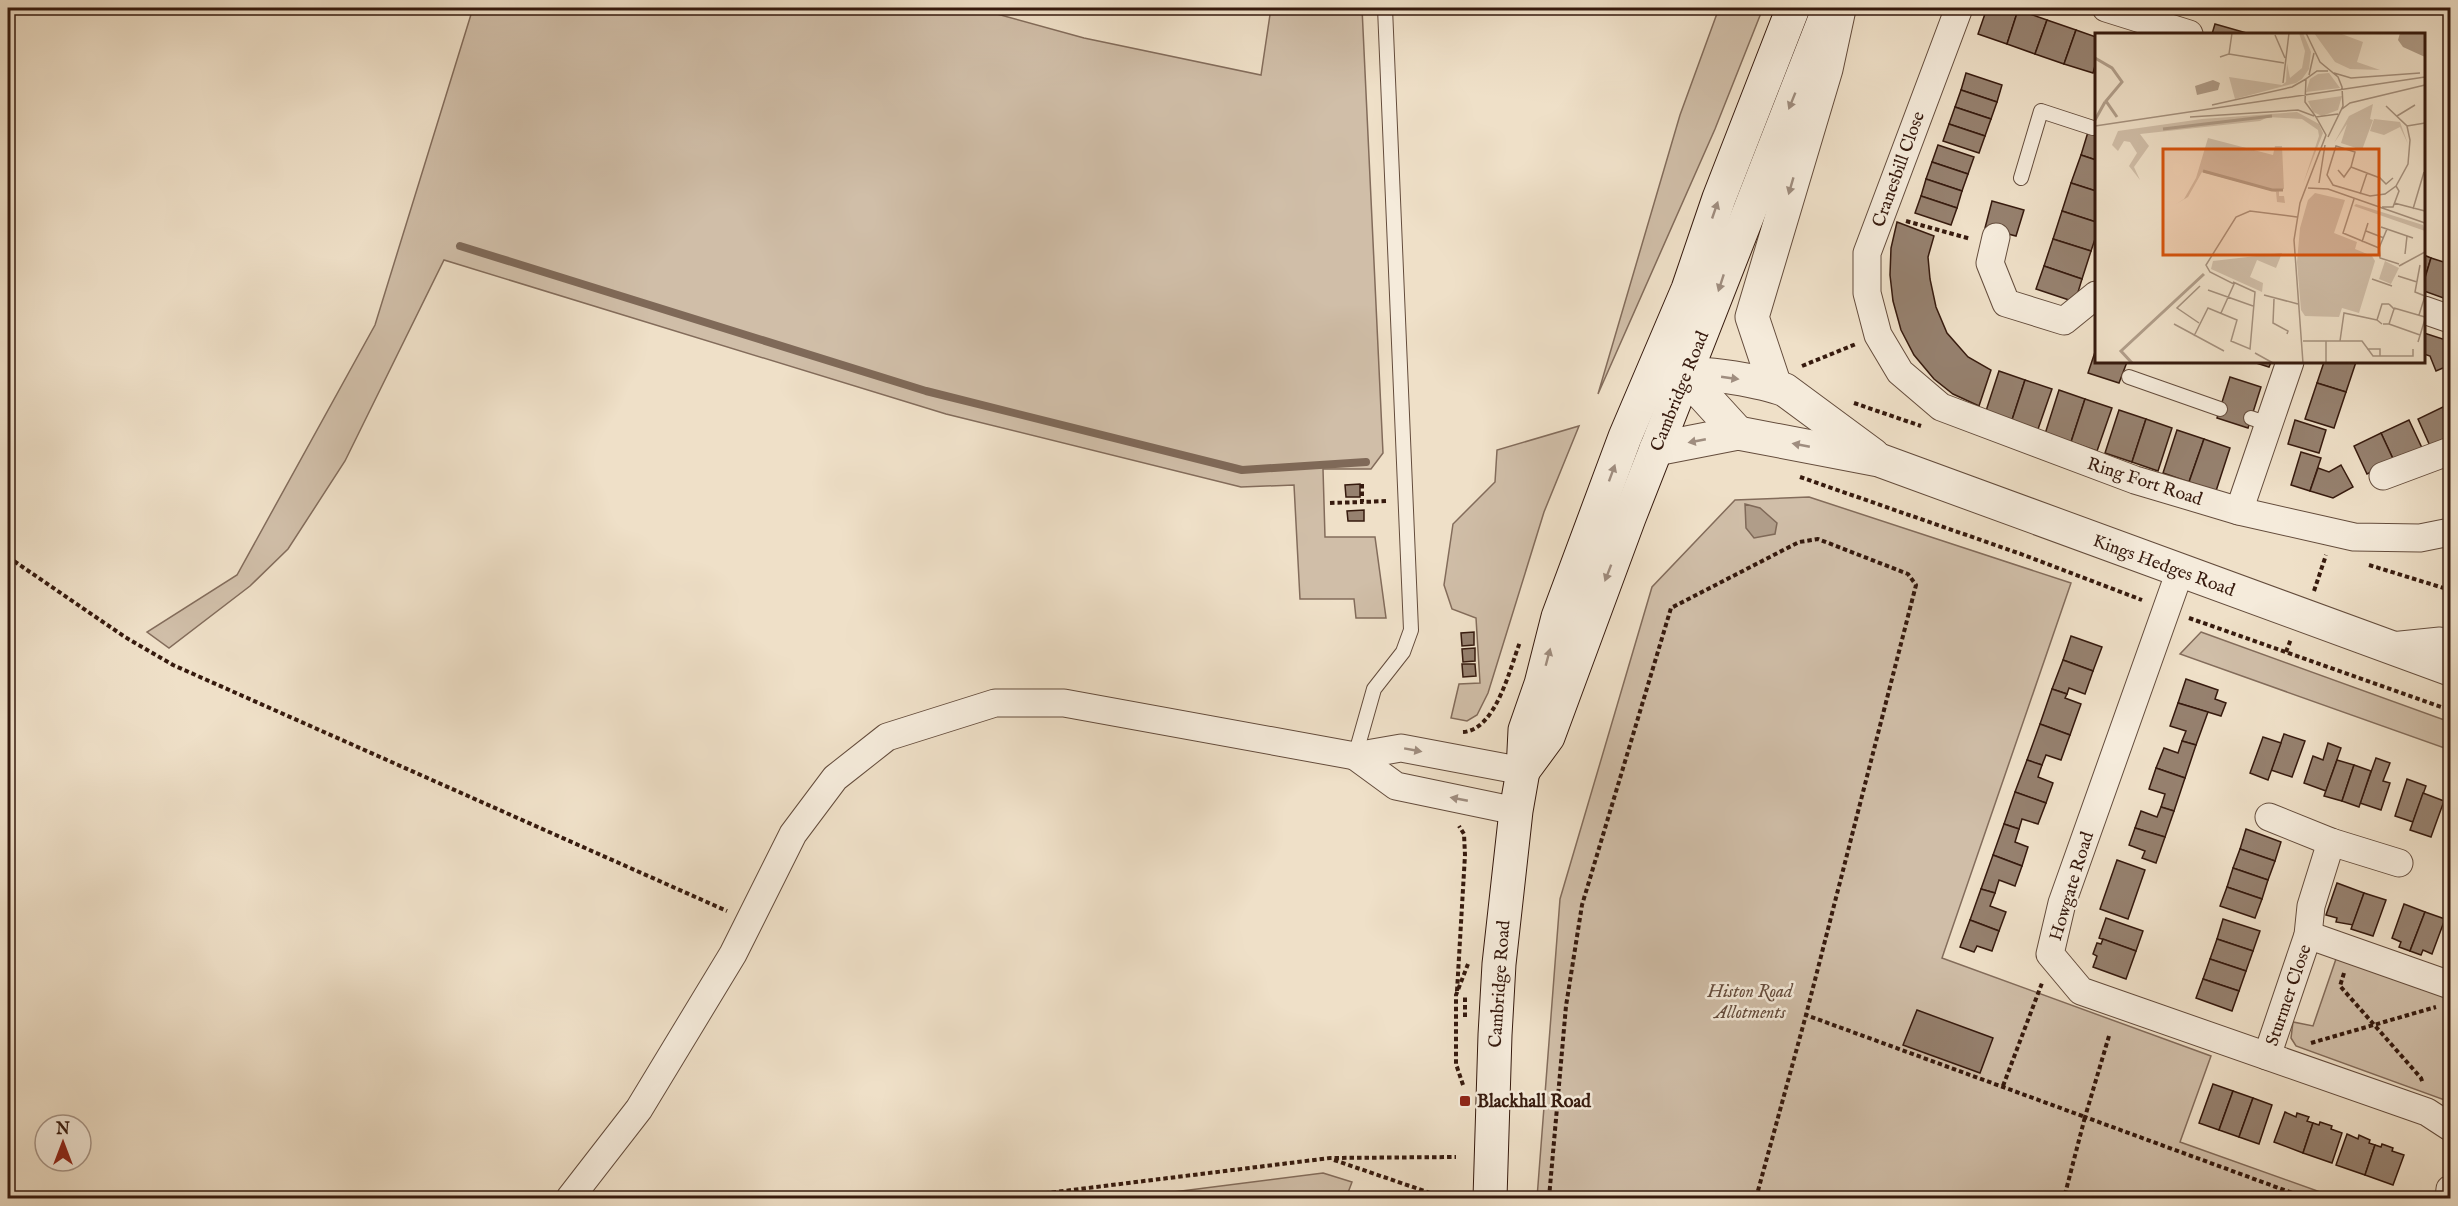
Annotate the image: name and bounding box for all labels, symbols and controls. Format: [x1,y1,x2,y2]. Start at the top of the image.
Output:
inset map [2095,33,2425,363]
one-way arrow [1787,92,1796,110]
street label: Cranesbill Close [1868,108,1931,231]
one-way arrow [1786,177,1795,195]
one-way arrow [1710,201,1720,219]
one-way arrow [1716,274,1726,292]
street label: Cambridge Road [1646,328,1715,455]
one-way arrow [1721,373,1740,382]
one-way arrow [1687,437,1706,446]
one-way arrow [1791,440,1810,449]
street label: Ring Fort Road [2084,453,2206,512]
one-way arrow [1607,464,1617,482]
street label: Kings Hedges Road [2089,530,2238,603]
one-way arrow [1603,564,1613,582]
one-way arrow [1544,648,1553,666]
one-way arrow [1403,745,1422,754]
one-way arrow [1449,794,1468,803]
street label: Howgate Road [2045,829,2100,944]
street label: Cambridge Road [1485,919,1516,1049]
street label: Sturmer Close [2261,942,2318,1049]
park label: Histon Road Allotments [1707,981,1794,1025]
place label: Blackhall Road [1477,1091,1591,1114]
marker: Blackhall Road [1458,1094,1472,1108]
north arrow [33,1113,93,1173]
text: N [55,1120,70,1140]

